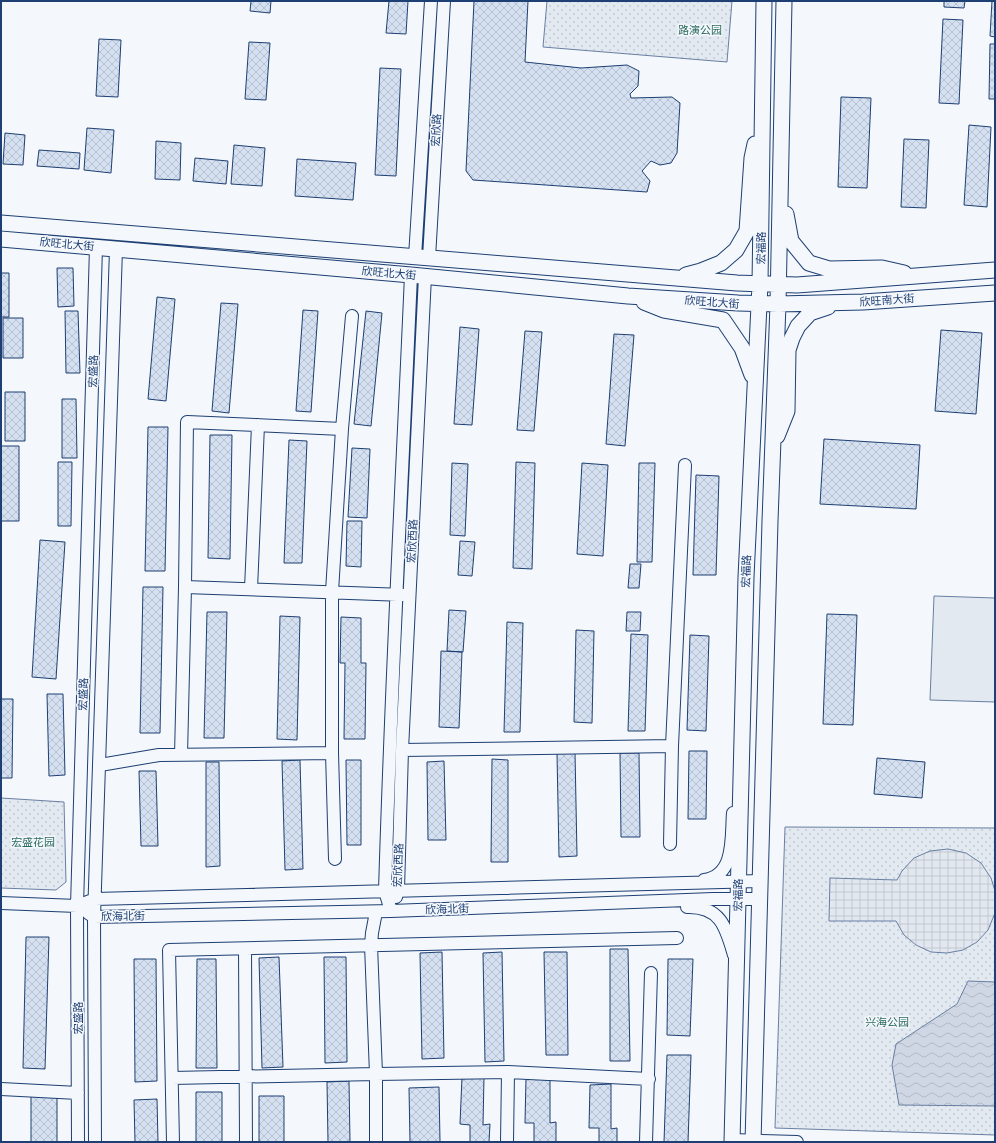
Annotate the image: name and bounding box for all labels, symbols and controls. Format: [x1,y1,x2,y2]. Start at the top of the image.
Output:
park label: 路演公园 [678,23,722,37]
street label: 宏欣路 [428,113,444,147]
street label: 宏福路 [754,231,768,265]
street label: 欣旺北大街 [39,235,95,253]
street label: 欣旺北大街 [361,264,417,282]
street label: 欣旺南大街 [859,291,915,309]
street label: 欣旺北大街 [684,293,740,311]
street label: 宏盛路 [85,354,101,388]
street label: 宏欣西路 [404,519,420,563]
street label: 宏福路 [738,554,754,588]
street label: 宏盛路 [75,677,91,711]
park label: 宏盛花园 [11,835,55,849]
street label: 宏欣西路 [390,843,406,887]
street label: 宏福路 [731,878,745,912]
street label: 欣海北街 [425,901,469,917]
street label: 欣海北街 [101,909,145,923]
street label: 宏盛路 [71,1002,85,1035]
park label: 兴海公园 [865,1015,909,1029]

